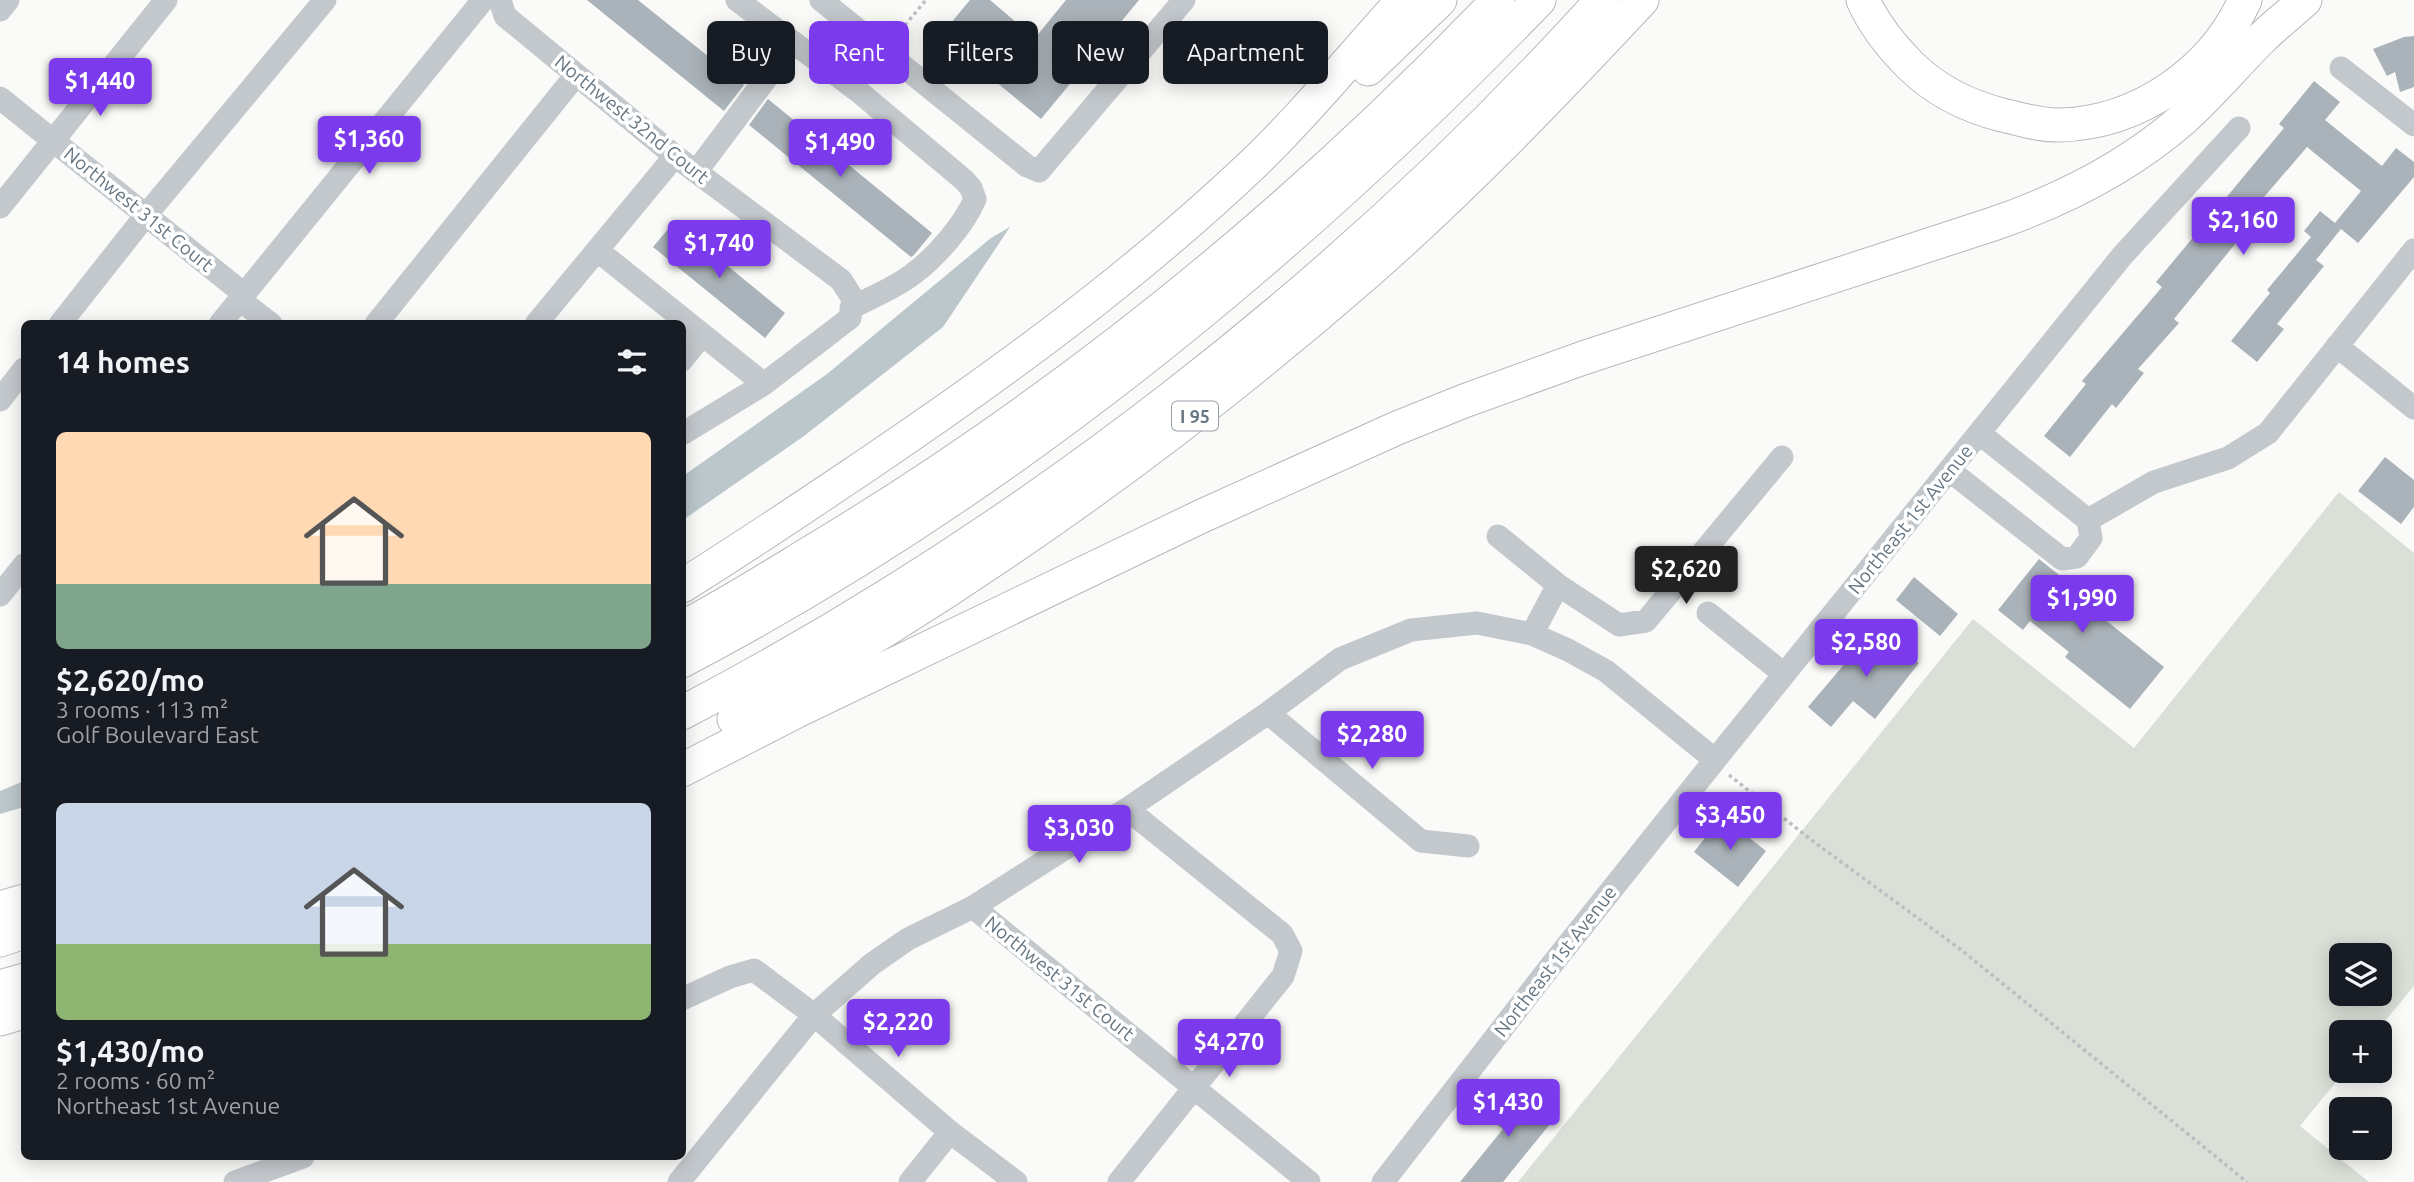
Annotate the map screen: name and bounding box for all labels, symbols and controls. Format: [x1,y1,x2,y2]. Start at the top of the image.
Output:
chip: Buy [707,21,795,84]
chip: Rent [809,21,909,84]
chip: Filters [923,21,1038,84]
chip: New [1052,21,1149,84]
chip: Apartment [1163,21,1328,84]
street label: Northwest 32nd Court [551,50,714,188]
pin: $1,440 [43,58,157,118]
text: $1,440 [65,68,135,93]
pin: $1,360 [312,116,426,176]
pin: $1,490 [783,120,897,179]
text: $1,360 [334,126,404,151]
text: $1,490 [805,129,875,154]
street label: Northwest 31st Court [60,142,218,276]
pin: $2,160 [2186,198,2300,257]
text: $2,160 [2208,207,2278,232]
pin: $1,740 [662,220,776,280]
text: $1,740 [684,230,754,255]
icon: filters [613,343,651,381]
text: 14 homes [56,345,190,379]
road number: I 95 [1172,402,1218,430]
street label: Northeast 1st Avenue [1843,440,1977,598]
icon: home [291,478,417,604]
pin: $2,620 [1629,546,1743,606]
text: $2,620 [1651,556,1721,581]
pin: $1,990 [2025,576,2139,635]
text: $1,990 [2047,585,2117,610]
pin: $2,580 [1809,620,1923,679]
text: $2,580 [1831,629,1901,654]
text: $2,620/mo [56,663,205,697]
text: 3 rooms · 113 m² [56,697,228,722]
pin: $2,280 [1315,712,1429,771]
text: $2,280 [1337,721,1407,746]
text: Golf Boulevard East [56,722,259,747]
pin: $3,450 [1673,792,1787,852]
text: $3,450 [1695,802,1765,827]
pin: $3,030 [1022,806,1136,865]
text: $3,030 [1044,815,1114,840]
icon: home [291,849,417,975]
street label: Northeast 1st Avenue [1489,881,1621,1041]
street label: Northwest 31st Court [981,911,1139,1045]
map controls [2329,943,2392,1160]
button: layers [2329,943,2392,1006]
pin: $2,220 [841,1000,955,1059]
text: $2,220 [863,1009,933,1034]
pin: $4,270 [1172,1020,1286,1079]
button: + [2329,1020,2392,1083]
text: $4,270 [1194,1029,1264,1054]
text: $1,430/mo [56,1034,205,1068]
text: 2 rooms · 60 m² [56,1068,215,1093]
pin: $1,430 [1451,1080,1565,1139]
text: $1,430 [1473,1089,1543,1114]
text: Northeast 1st Avenue [56,1093,280,1118]
button: − [2329,1097,2392,1160]

